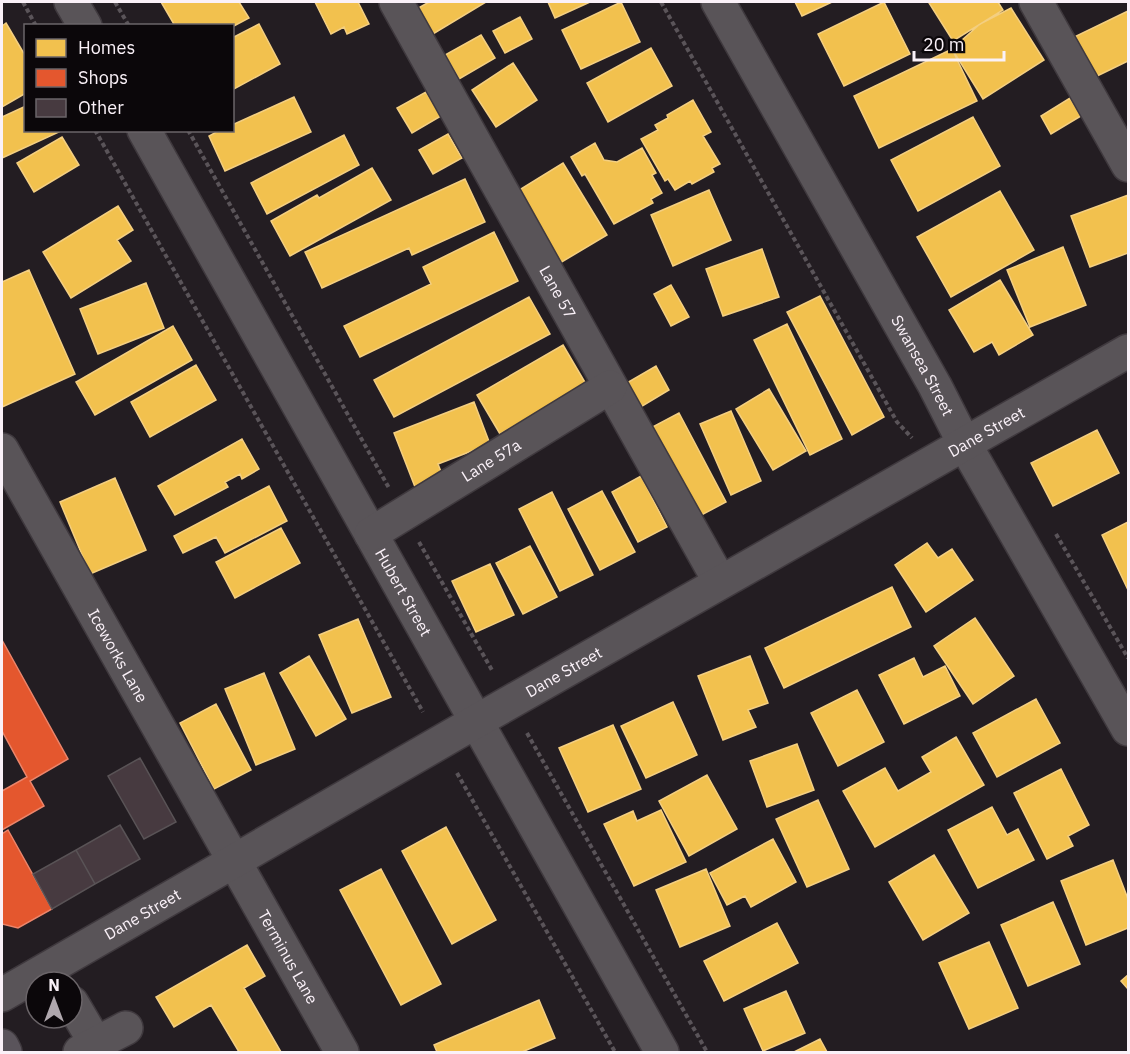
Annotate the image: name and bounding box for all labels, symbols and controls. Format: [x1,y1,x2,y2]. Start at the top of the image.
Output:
legend [24,24,234,132]
scale bar [914,24,1004,62]
text: 20 m [923,33,965,56]
text: Homes [78,36,135,59]
text: Shops [78,66,128,89]
text: Other [78,96,124,119]
street label: Lane 57 [535,262,581,322]
street label: Swansea Street [887,311,958,419]
street label: Dane Street [944,402,1028,461]
street label: Lane 57a [458,434,525,486]
street label: Hubert Street [371,545,436,640]
street label: Iceworks Lane [84,605,153,706]
street label: Dane Street [522,642,605,701]
street label: Dane Street [101,884,184,944]
street label: Terminus Lane [254,906,323,1008]
north arrow [24,970,84,1030]
text: N [48,975,60,995]

